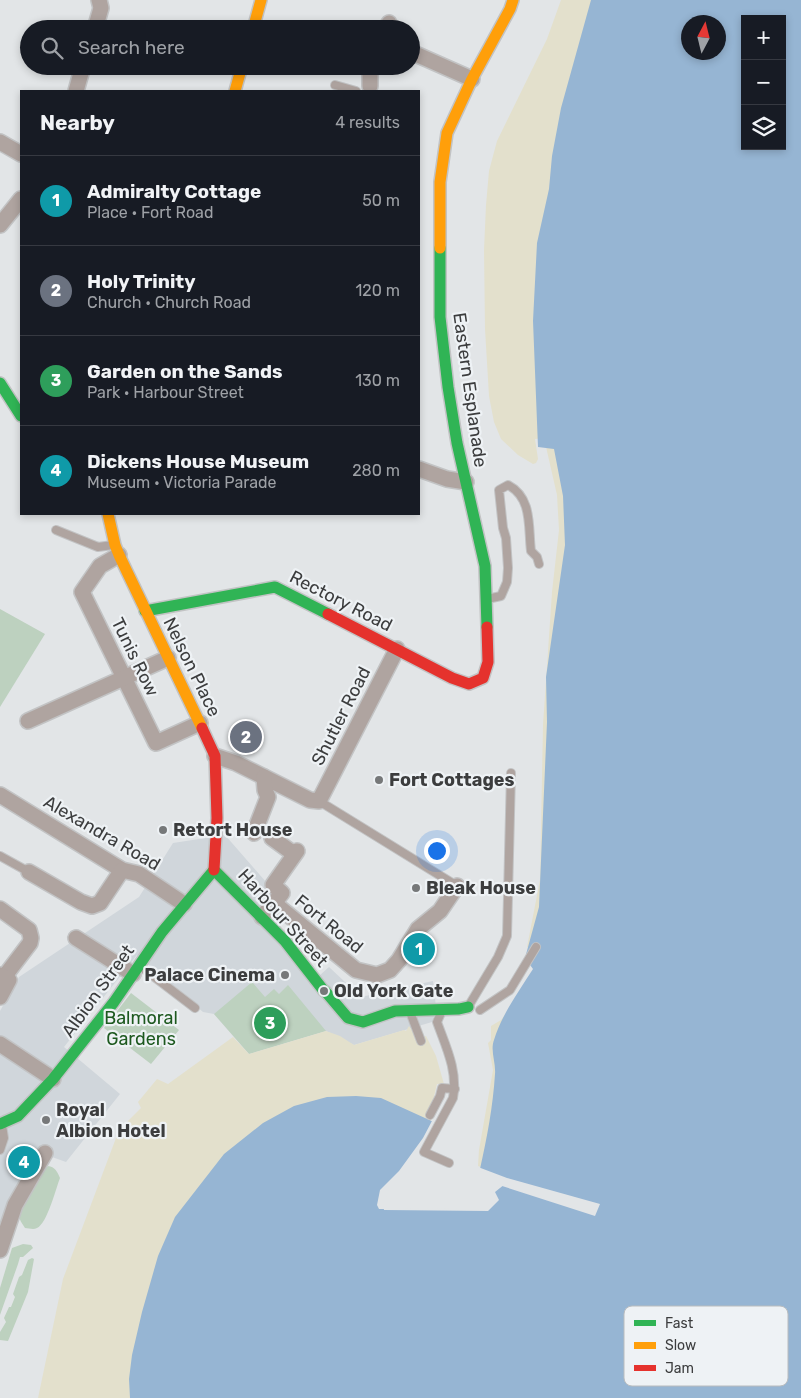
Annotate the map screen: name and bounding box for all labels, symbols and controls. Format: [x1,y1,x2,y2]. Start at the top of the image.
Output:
north arrow [681,15,726,60]
map controls [741,15,786,150]
button: + [741,15,786,60]
search box [20,20,420,75]
icon: search [38,34,66,62]
text: Search here [78,36,185,59]
button: − [741,60,786,105]
button: layers [741,105,786,150]
text: Nearby [40,110,115,135]
text: 4 results [335,113,400,132]
text: Admiralty Cottage [87,180,261,203]
text: 1 [52,191,60,210]
text: 50 m [362,191,400,210]
text: Place · Fort Road [87,203,213,222]
text: Holy Trinity [87,270,196,293]
text: 2 [51,281,61,300]
text: 120 m [355,281,400,300]
text: Church · Church Road [87,293,251,312]
street label: Eastern Esplanade [448,311,492,469]
text: Garden on the Sands [87,360,283,383]
text: 3 [51,371,61,390]
text: 130 m [355,371,400,390]
text: Park · Harbour Street [87,383,244,402]
text: Dickens House Museum [87,450,309,473]
text: 4 [51,461,61,480]
text: 280 m [352,461,400,480]
text: Museum · Victoria Parade [87,473,276,492]
street label: Rectory Road [286,566,396,636]
street label: Tunis Row [107,614,163,700]
street label: Nelson Place [159,614,225,720]
street label: Shutler Road [307,663,375,769]
pin: 2 [230,718,262,756]
place label: Fort Cottages [389,769,514,791]
marker: Fort Cottages [373,774,385,786]
street label: Alexandra Road [40,791,164,875]
place label: Retort House [173,819,293,841]
marker: Retort House [157,824,169,836]
your location [424,838,450,864]
street label: Harbour Street [233,864,333,972]
place label: Bleak House [426,877,536,899]
marker: Bleak House [410,882,422,894]
street label: Fort Road [290,890,368,958]
pin: 1 [403,930,435,968]
street label: Albion Street [57,940,139,1042]
place label: Palace Cinema [144,964,275,986]
marker: Palace Cinema [279,969,291,981]
place label: Old York Gate [334,980,454,1002]
marker: Old York Gate [318,985,330,997]
pin: 3 [254,1004,286,1042]
park label: Balmoral Gardens [104,1007,178,1050]
place label: Royal Albion Hotel [56,1099,166,1142]
marker: Royal Albion Hotel [40,1114,52,1126]
pin: 4 [8,1143,40,1181]
legend [624,1306,788,1386]
text: Fast [665,1315,694,1332]
text: Slow [665,1337,696,1354]
text: Jam [665,1360,694,1377]

